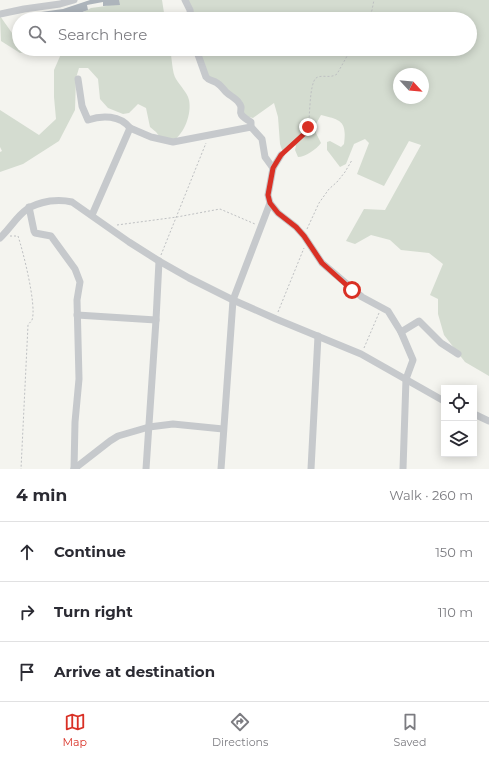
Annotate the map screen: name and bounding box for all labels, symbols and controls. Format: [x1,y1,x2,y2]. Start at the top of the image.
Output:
search box [12,12,477,56]
icon: search [26,23,48,45]
text: Search here [58,25,147,44]
north arrow [393,68,429,104]
route end [299,118,317,136]
route start [343,281,361,299]
map controls [441,385,477,457]
button: locate [441,385,477,421]
button: layers [441,421,477,457]
text: 4 min [16,485,67,505]
text: Walk · 260 m [389,487,473,503]
icon: ahead [16,541,38,563]
text: Continue [54,542,126,561]
text: 150 m [435,544,473,560]
icon: right [16,601,38,623]
text: Turn right [54,602,133,621]
text: 110 m [438,604,473,620]
icon: arrive [16,661,38,683]
text: Arrive at destination [54,662,215,681]
tab: Map [63,711,87,749]
tab: Directions [212,711,268,749]
tab: Saved [393,711,426,749]

